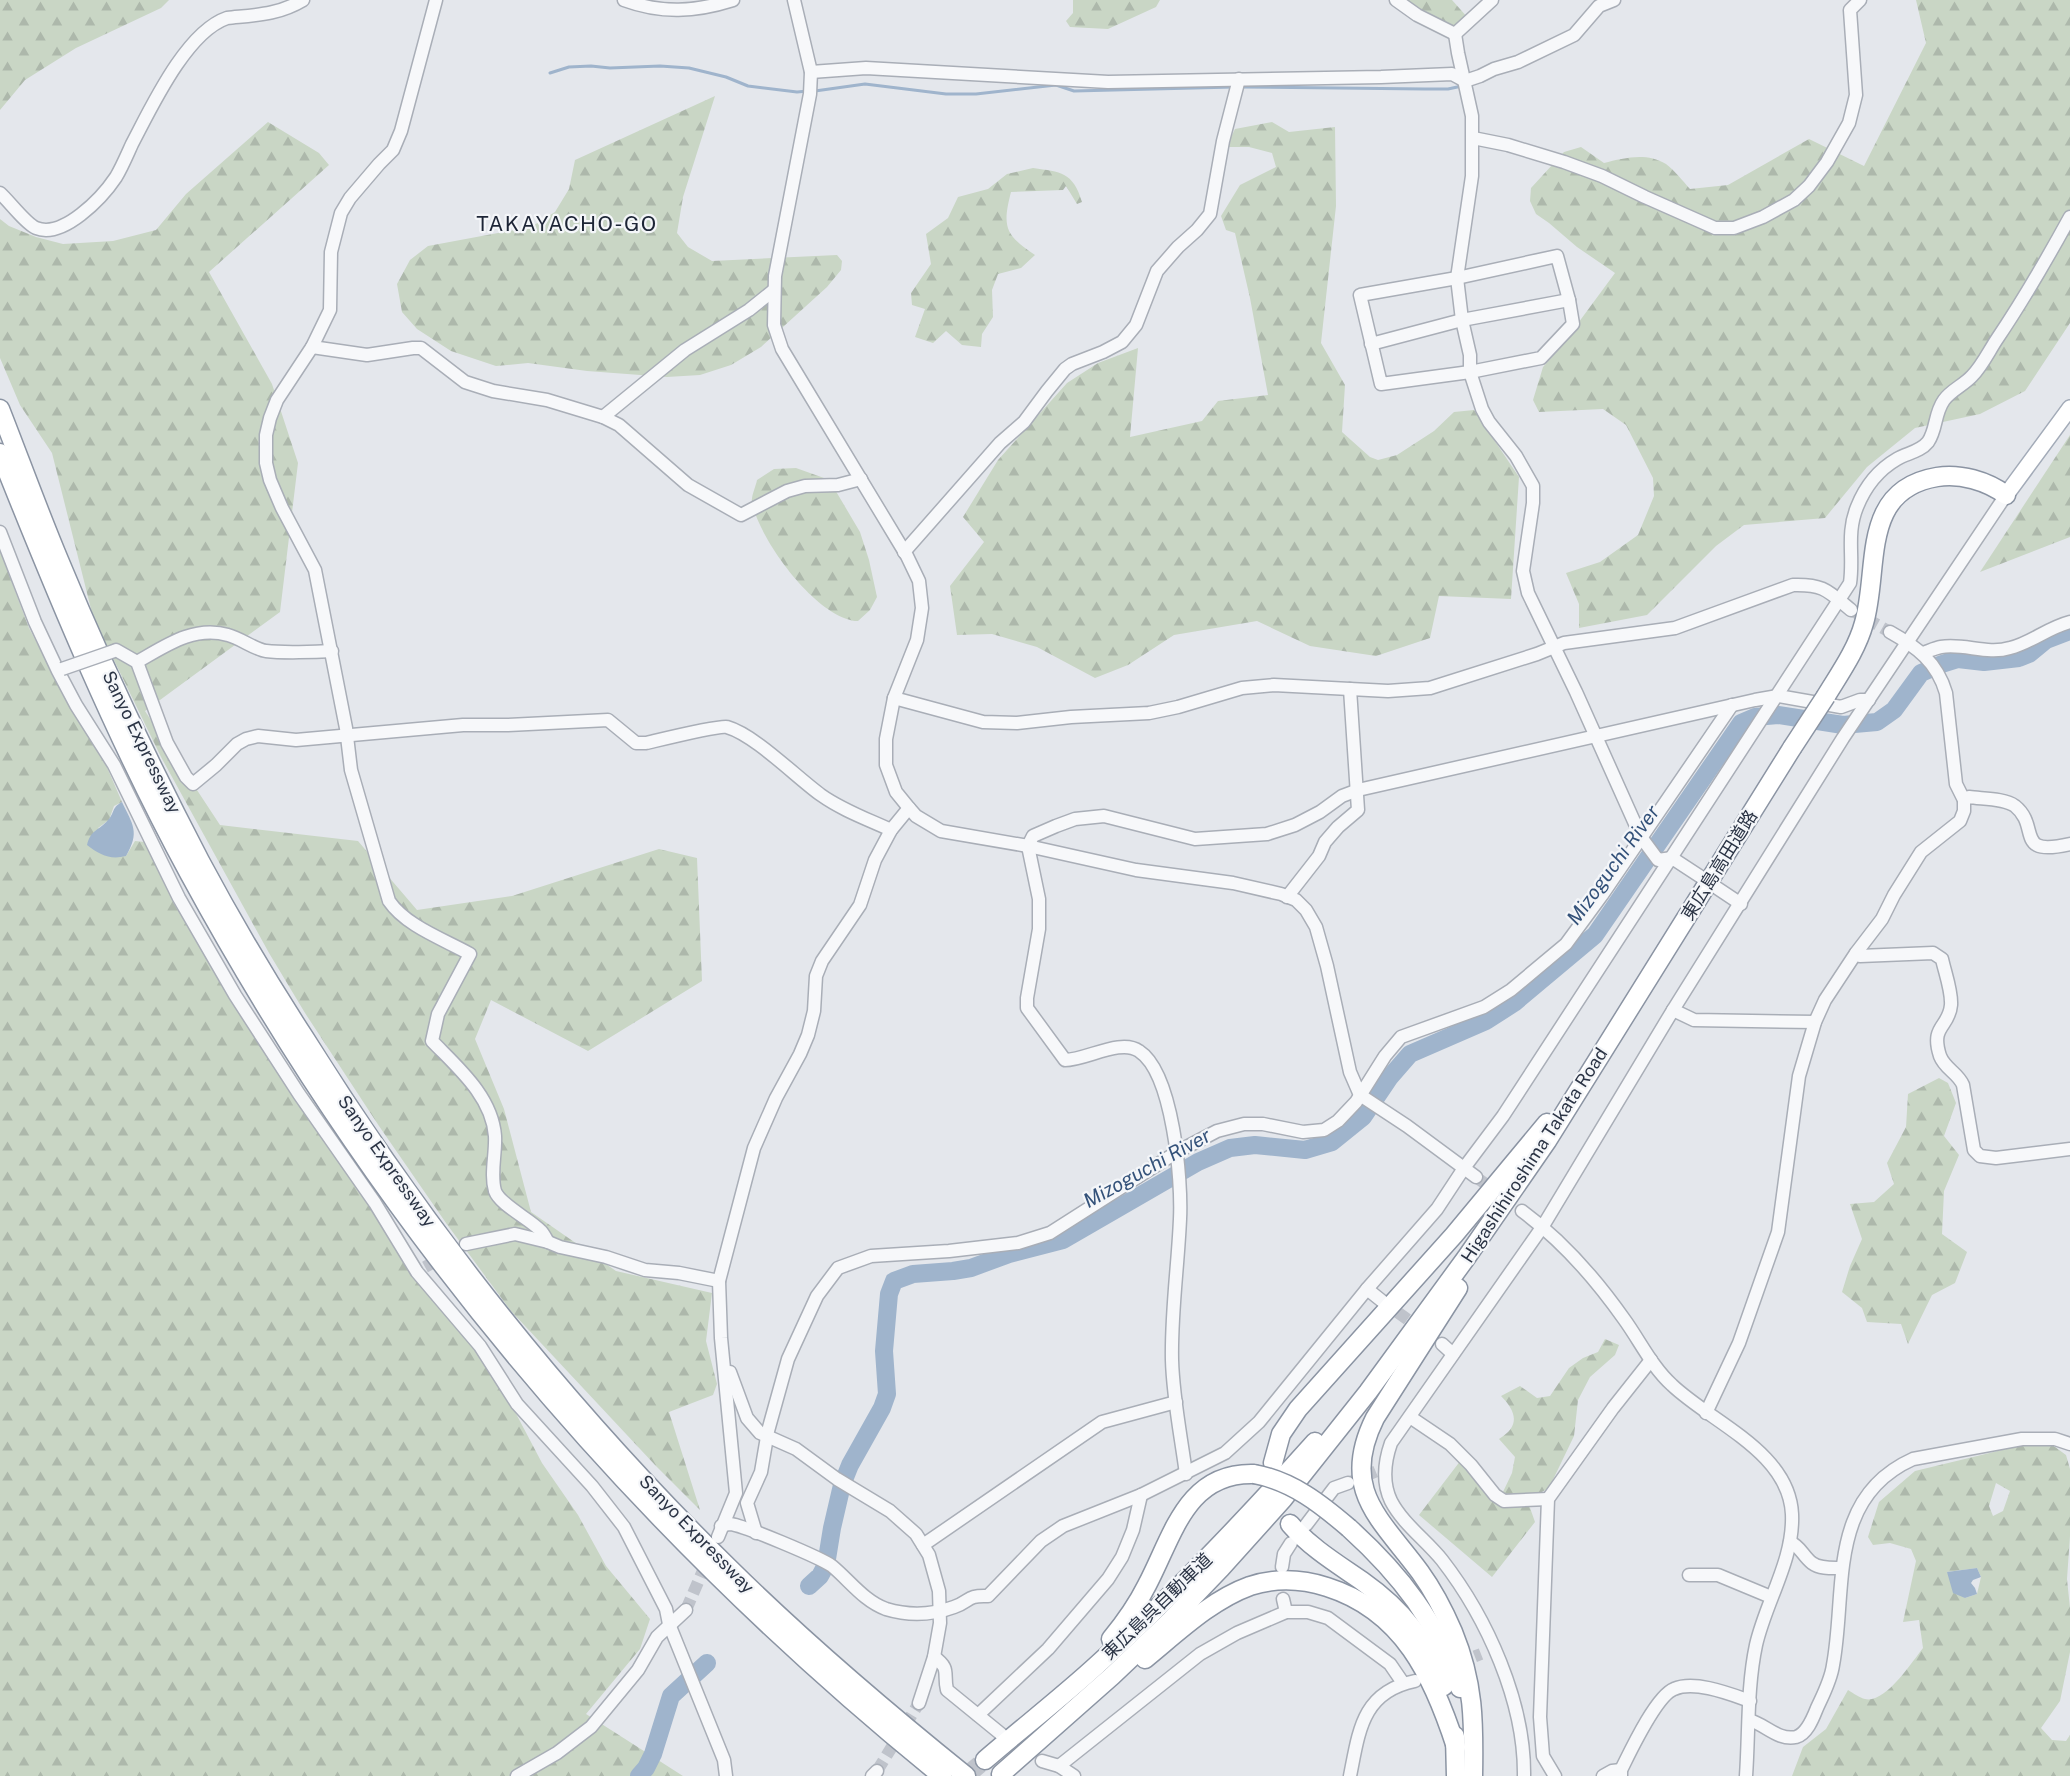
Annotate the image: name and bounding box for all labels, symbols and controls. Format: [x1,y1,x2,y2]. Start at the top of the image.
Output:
district label: TAKAYACHO-GO [476,211,658,236]
street label: Sanyo Expressway [98,667,186,817]
water label: Mizoguchi River [1562,800,1665,929]
street label: 東広島高田道路 [1677,806,1761,924]
street label: Higashihiroshima Takata Road [1457,1044,1611,1266]
street label: Sanyo Expressway [334,1091,441,1231]
water label: Mizoguchi River [1079,1123,1215,1213]
street label: Sanyo Expressway [635,1471,759,1598]
street label: 東広島呉自動車道 [1098,1548,1216,1664]

